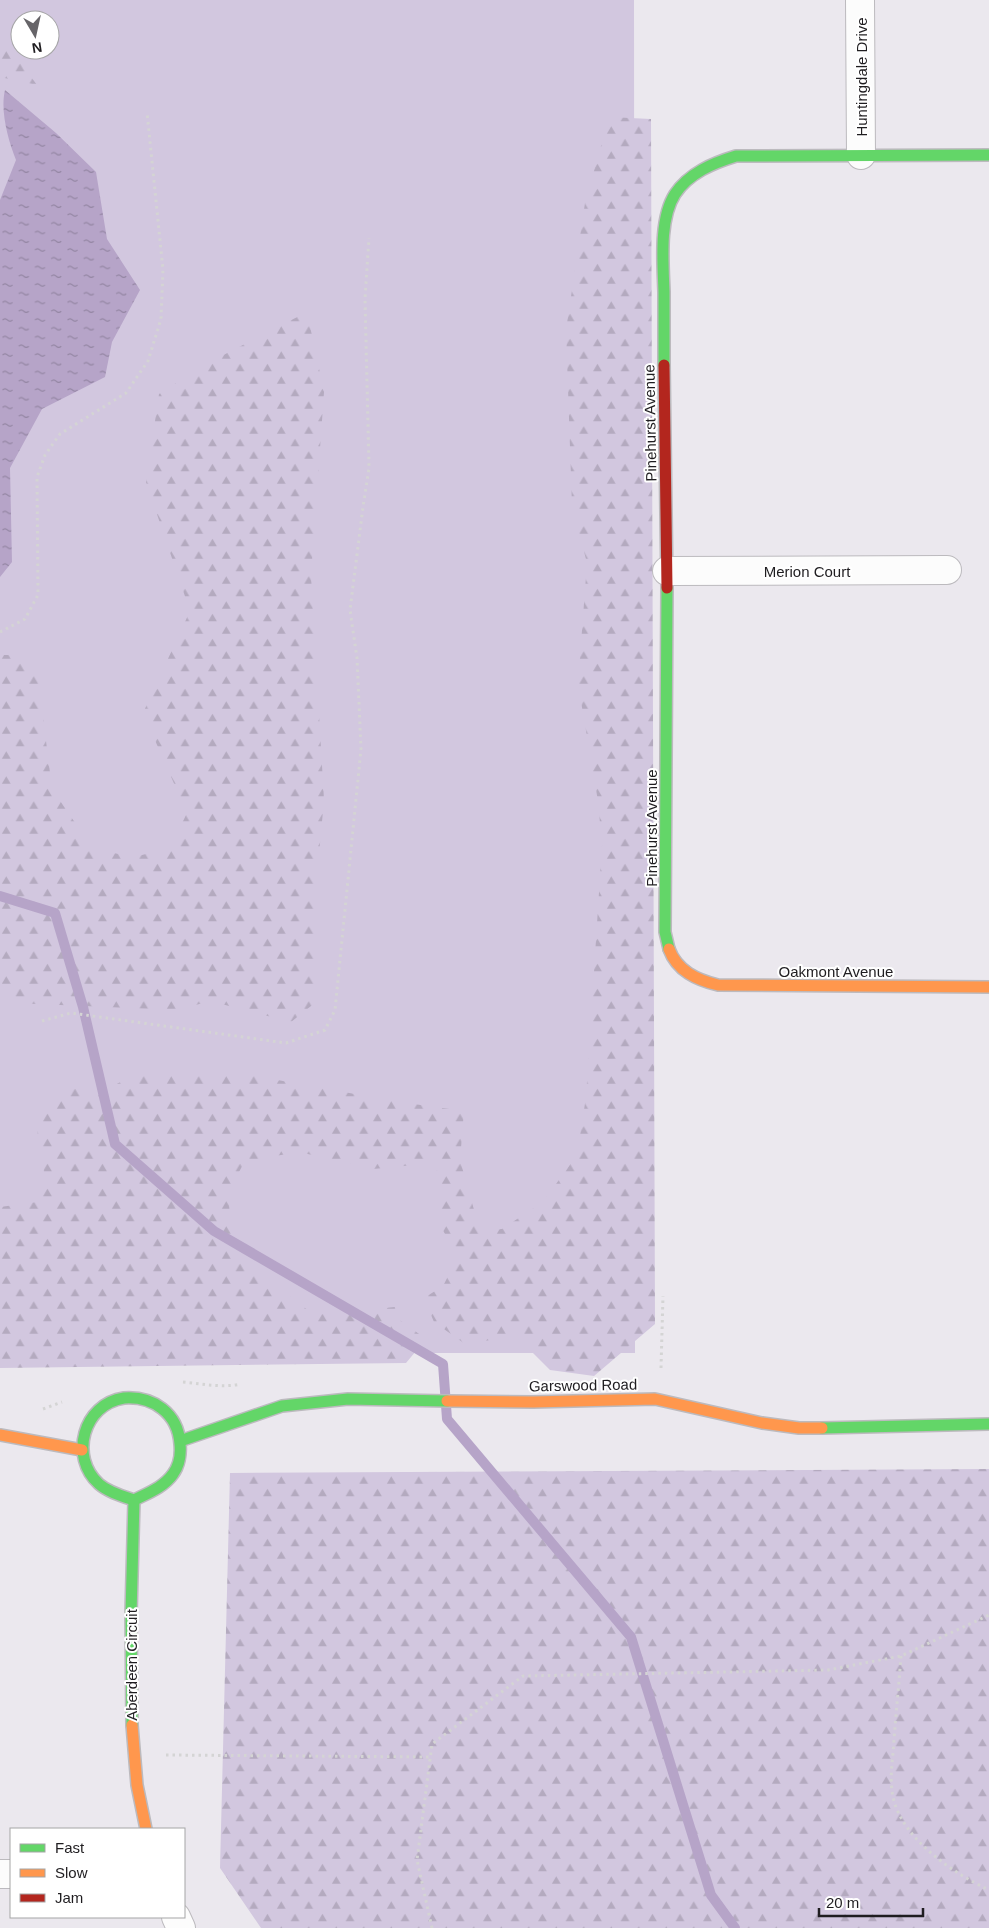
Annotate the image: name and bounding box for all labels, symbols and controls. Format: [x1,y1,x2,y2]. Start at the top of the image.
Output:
north arrow [10,10,60,60]
street label: Huntingdale Drive [853,17,870,137]
text: N [31,39,43,57]
street label: Pinehurst Avenue [640,364,660,482]
street label: Merion Court [764,563,851,580]
street label: Pinehurst Avenue [643,769,660,887]
street label: Oakmont Avenue [779,963,893,980]
street label: Garswood Road [529,1376,637,1394]
street label: Aberdeen Circuit [123,1608,140,1721]
legend [10,1828,185,1918]
text: Fast [55,1839,85,1856]
text: Slow [55,1864,88,1881]
scale bar [819,1886,923,1918]
text: Jam [55,1889,83,1906]
text: 20 m [826,1894,859,1911]

